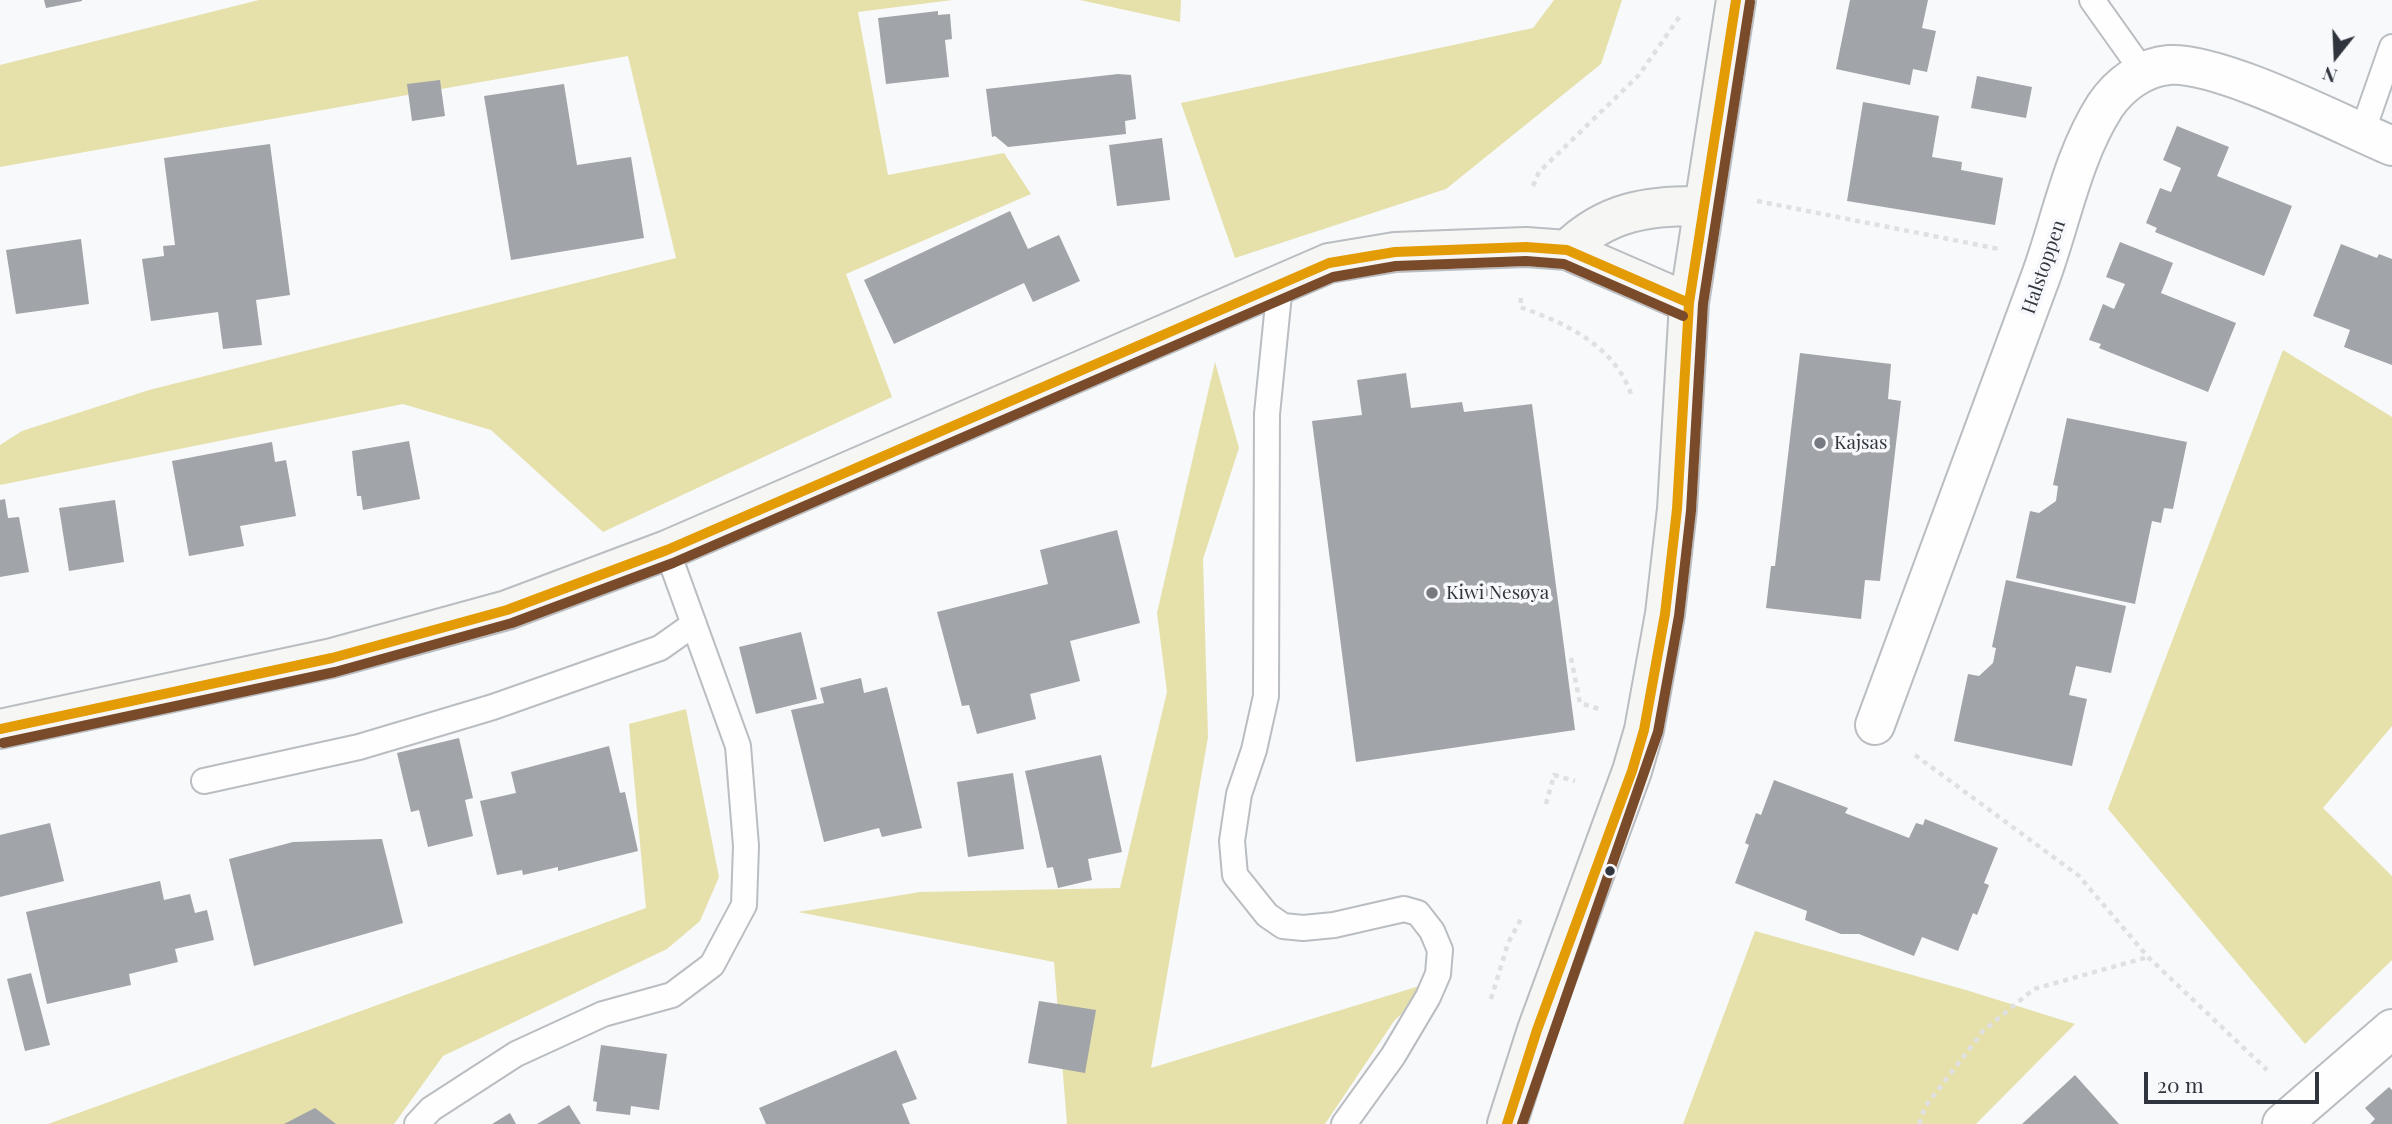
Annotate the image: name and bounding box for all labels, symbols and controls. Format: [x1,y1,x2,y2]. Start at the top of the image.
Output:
north arrow [2301,21,2371,91]
text: N [2319,61,2340,90]
street label: Halstoppen [2017,217,2071,317]
place label: Kajsas [1834,432,1887,454]
marker: Kajsas [1812,435,1828,451]
place label: Kiwi Nesøya [1446,582,1549,604]
marker: Kiwi Nesøya [1424,585,1440,601]
unlabelled marker [1603,864,1617,878]
scale bar [2147,1058,2322,1102]
text: 20 m [2157,1070,2204,1098]

